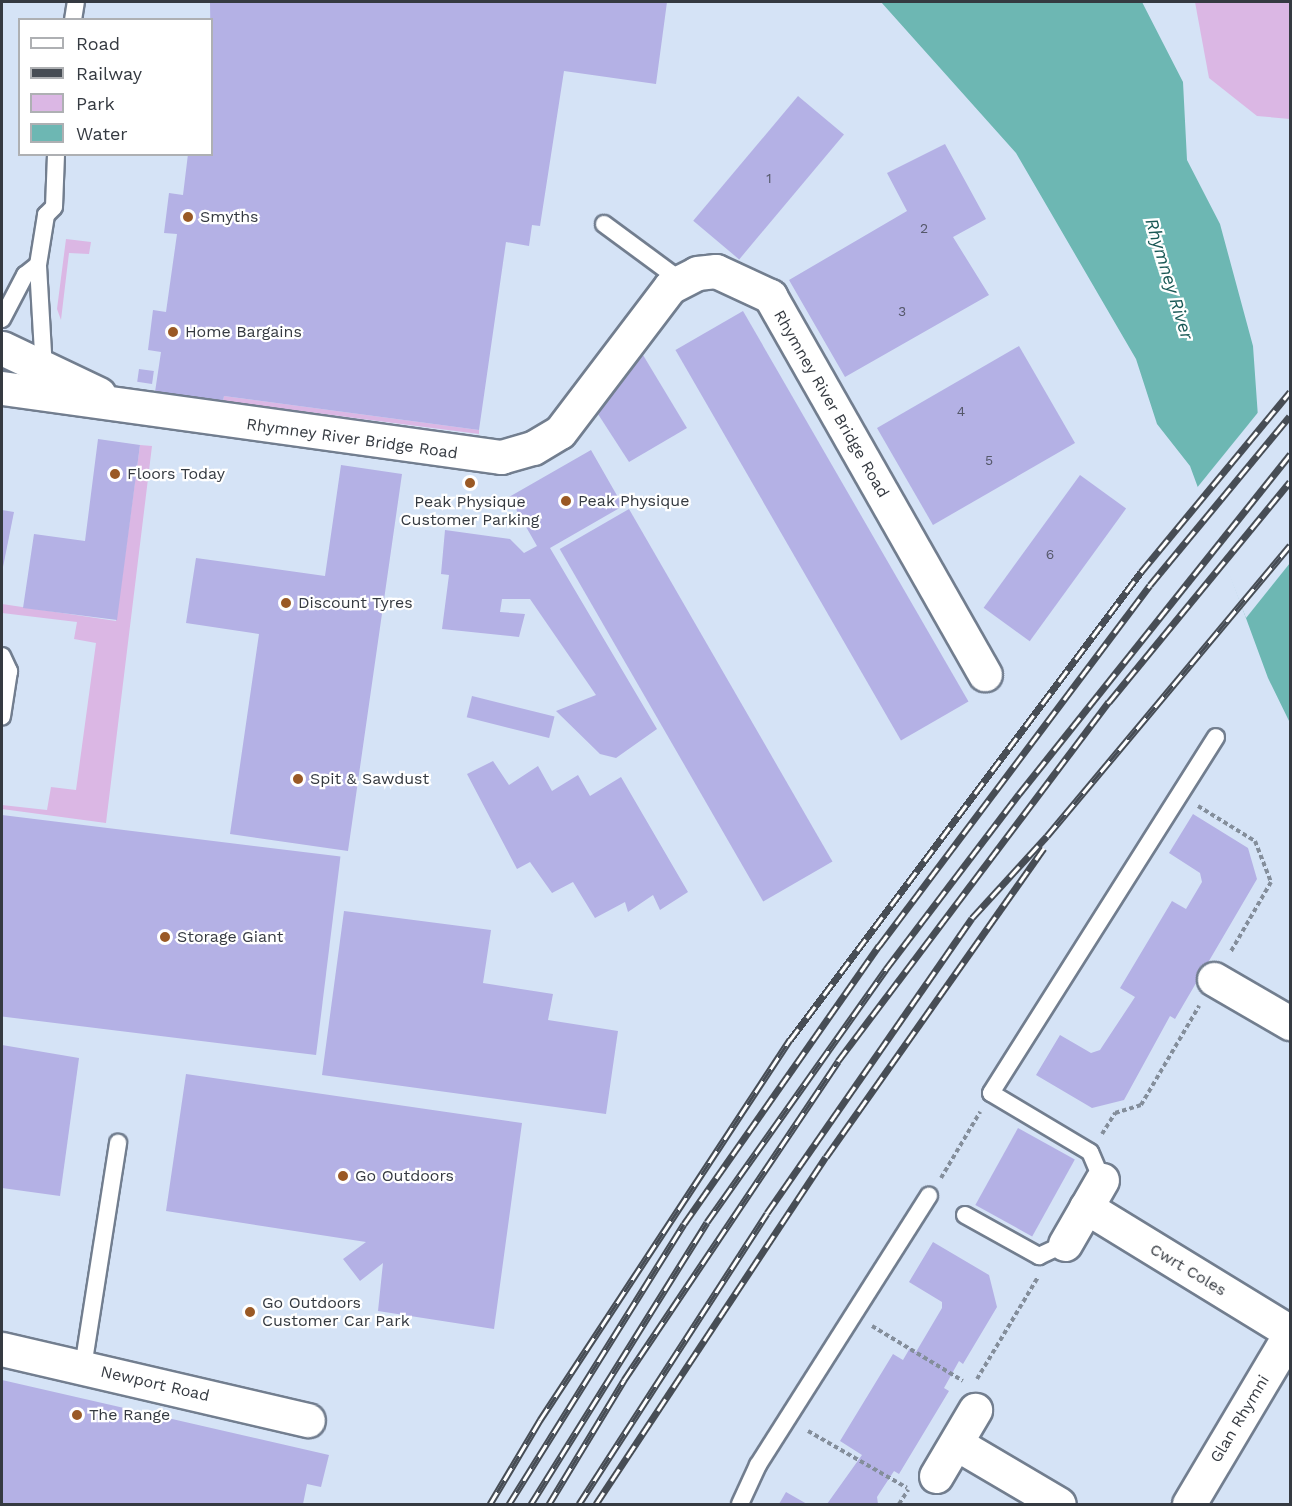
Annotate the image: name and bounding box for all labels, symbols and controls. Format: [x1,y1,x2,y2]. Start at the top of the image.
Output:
legend [18,18,213,156]
text: Road [76,33,120,54]
text: Railway [76,63,142,84]
text: Park [76,93,115,114]
text: Water [76,123,128,144]
house number: 1 [766,170,772,186]
place label: Smyths [200,207,258,227]
marker: Smyths [181,210,195,224]
water label: Rhymney River [1140,216,1198,342]
house number: 2 [920,220,928,236]
house number: 3 [898,303,906,319]
street label: Rhymney River Bridge Road [769,307,893,501]
place label: Home Bargains [185,322,302,342]
marker: Home Bargains [166,325,180,339]
house number: 4 [957,403,965,419]
street label: Rhymney River Bridge Road [245,415,459,463]
house number: 5 [985,452,993,468]
place label: Floors Today [127,464,225,484]
marker: Floors Today [108,467,122,481]
marker: Peak Physique Customer Parking [463,476,477,490]
place label: Peak Physique [578,491,690,511]
place label: Peak Physique Customer Parking [400,492,540,530]
marker: Peak Physique [559,494,573,508]
house number: 6 [1046,546,1054,562]
place label: Discount Tyres [298,593,413,613]
marker: Discount Tyres [279,596,293,610]
place label: Spit & Sawdust [310,769,429,789]
marker: Spit & Sawdust [291,772,305,786]
place label: Storage Giant [177,927,284,947]
marker: Storage Giant [158,930,172,944]
place label: Go Outdoors [355,1166,454,1186]
marker: Go Outdoors [336,1169,350,1183]
street label: Cwrt Coles [1146,1240,1230,1300]
place label: Go Outdoors Customer Car Park [262,1293,410,1331]
marker: Go Outdoors Customer Car Park [243,1305,257,1319]
street label: Newport Road [99,1362,211,1406]
street label: Glan Rhymni [1206,1372,1274,1466]
place label: The Range [89,1405,170,1425]
marker: The Range [70,1408,84,1422]

